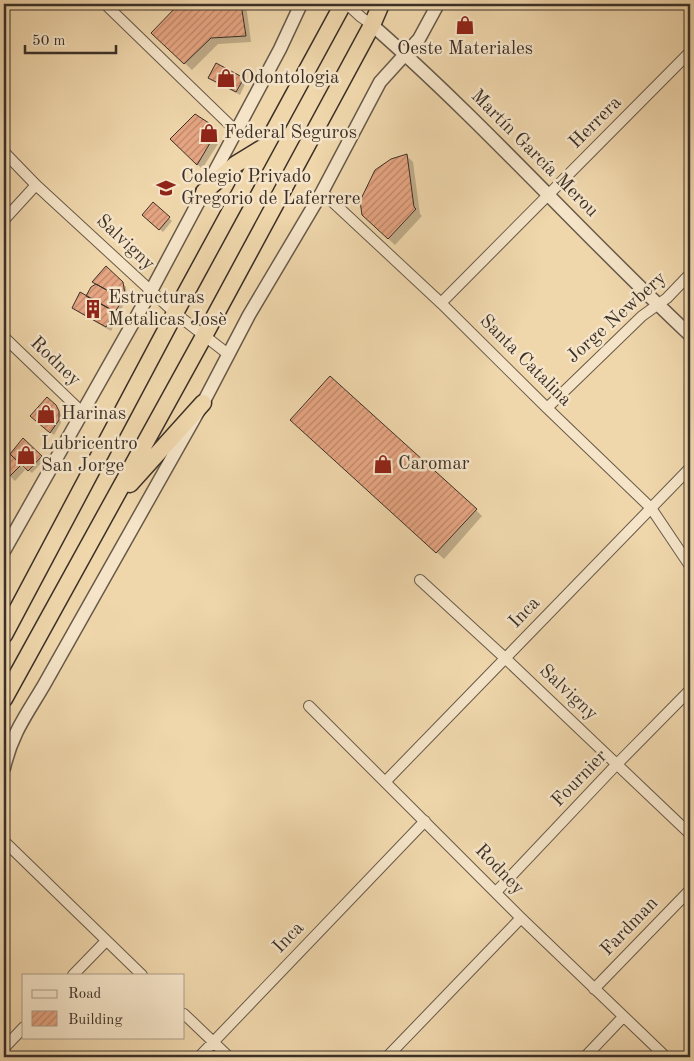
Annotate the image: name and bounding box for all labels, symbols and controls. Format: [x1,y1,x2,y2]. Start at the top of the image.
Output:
shop icon: Oeste Materiales [454,14,476,36]
scale bar [25,22,116,54]
text: 50 m [32,34,66,49]
place label: Oeste Materiales [397,40,533,59]
shop icon: Odontologia [215,67,237,89]
place label: Odontologia [241,69,340,88]
street label: Martín García Merou [467,87,601,221]
street label: Herrera [566,93,626,153]
shop icon: Federal Seguros [198,122,220,144]
place label: Federal Seguros [224,124,357,143]
place label: Colegio Privado Gregorio de Laferrere [181,168,361,209]
school or university icon: Colegio Privado Gregorio de Laferrere [155,177,177,199]
street label: Salvigny [92,211,158,275]
street label: Jorge Newbery [564,269,670,367]
place label: Estructuras Metalicas Josè [108,289,227,330]
building icon: Estructuras Metalicas Josè [82,298,104,320]
street label: Santa Catalina [476,312,575,411]
street label: Rodney [26,334,84,390]
shop icon: Harinas [35,403,57,425]
place label: Harinas [61,405,126,424]
place label: Lubricentro San Jorge [41,435,138,476]
shop icon: Lubricentro San Jorge [15,444,37,466]
shop icon: Caromar [372,453,394,475]
place label: Caromar [398,455,470,474]
street label: Inca [506,593,545,632]
street label: Salvigny [535,661,601,725]
street label: Fournier [549,747,612,811]
street label: Rodney [471,841,527,899]
street label: Fardman [598,894,662,960]
street label: Inca [270,918,309,957]
legend [22,974,185,1038]
text: Road [68,987,102,1002]
text: Building [68,1013,123,1028]

